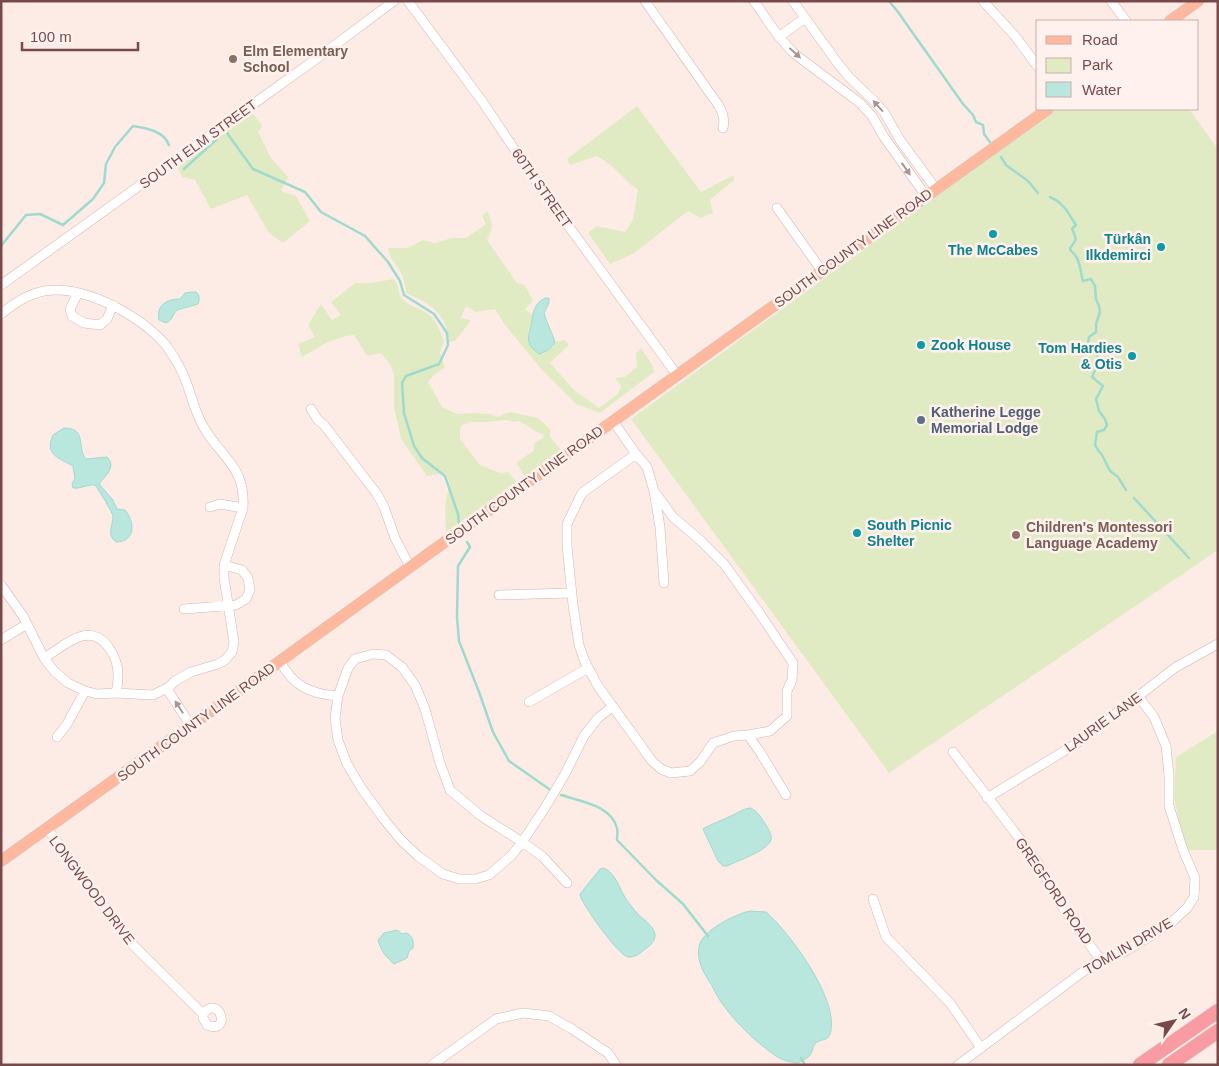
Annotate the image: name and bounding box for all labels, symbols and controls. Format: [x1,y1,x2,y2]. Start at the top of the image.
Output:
scale bar [22,20,139,52]
legend [1036,20,1199,110]
text: 100 m [30,28,72,45]
text: Road [1082,31,1118,48]
place label: Elm Elementary School [243,43,348,75]
one-way arrow [788,47,800,59]
marker: Elm Elementary School [227,53,239,65]
text: Park [1082,56,1113,73]
text: Water [1082,81,1121,98]
street label: SOUTH ELM STREET [136,96,260,192]
one-way arrow [873,99,884,112]
street label: 60TH STREET [509,145,576,231]
one-way arrow [901,162,911,175]
street label: SOUTH COUNTY LINE ROAD [771,185,935,311]
marker: The McCabes [987,228,999,240]
place label: Türkân Ilkdemirci [1086,231,1151,263]
marker: Türkân Ilkdemirci [1155,241,1167,253]
place label: The McCabes [948,242,1038,258]
place label: Zook House [931,337,1011,353]
marker: Zook House [915,339,927,351]
place label: Tom Hardies & Otis [1038,340,1122,372]
marker: Tom Hardies & Otis [1126,350,1138,362]
place label: Katherine Legge Memorial Lodge [931,404,1041,436]
marker: Katherine Legge Memorial Lodge [915,414,927,426]
street label: SOUTH COUNTY LINE ROAD [442,422,606,548]
place label: South Picnic Shelter [867,517,952,549]
place label: Children's Montessori Language Academy [1026,519,1172,551]
marker: South Picnic Shelter [851,527,863,539]
marker: Children's Montessori Language Academy [1010,529,1022,541]
street label: SOUTH COUNTY LINE ROAD [114,659,278,785]
street label: LAURIE LANE [1061,689,1145,755]
one-way arrow [174,701,184,714]
street label: LONGWOOD DRIVE [46,833,138,947]
street label: GREGFORD ROAD [1012,835,1096,947]
street label: TOMLIN DRIVE [1081,914,1175,978]
north arrow [1149,996,1199,1046]
text: N [1175,1005,1194,1022]

